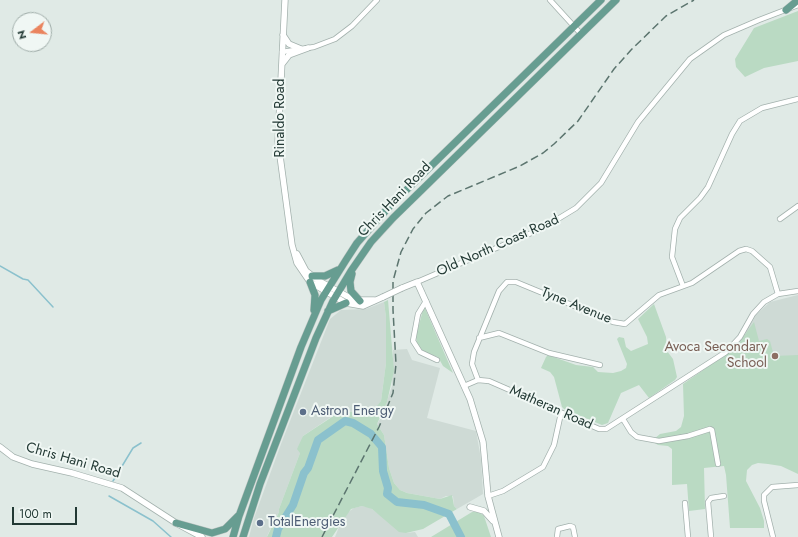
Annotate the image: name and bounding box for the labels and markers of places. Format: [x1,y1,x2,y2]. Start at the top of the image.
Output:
place label: Avoca Secondary School [665,340,767,372]
marker: Avoca Secondary School [770,351,780,361]
place label: Astron Energy [311,404,394,420]
marker: Astron Energy [298,407,308,417]
place label: TotalEnergies [268,515,345,531]
marker: TotalEnergies [255,518,265,528]

